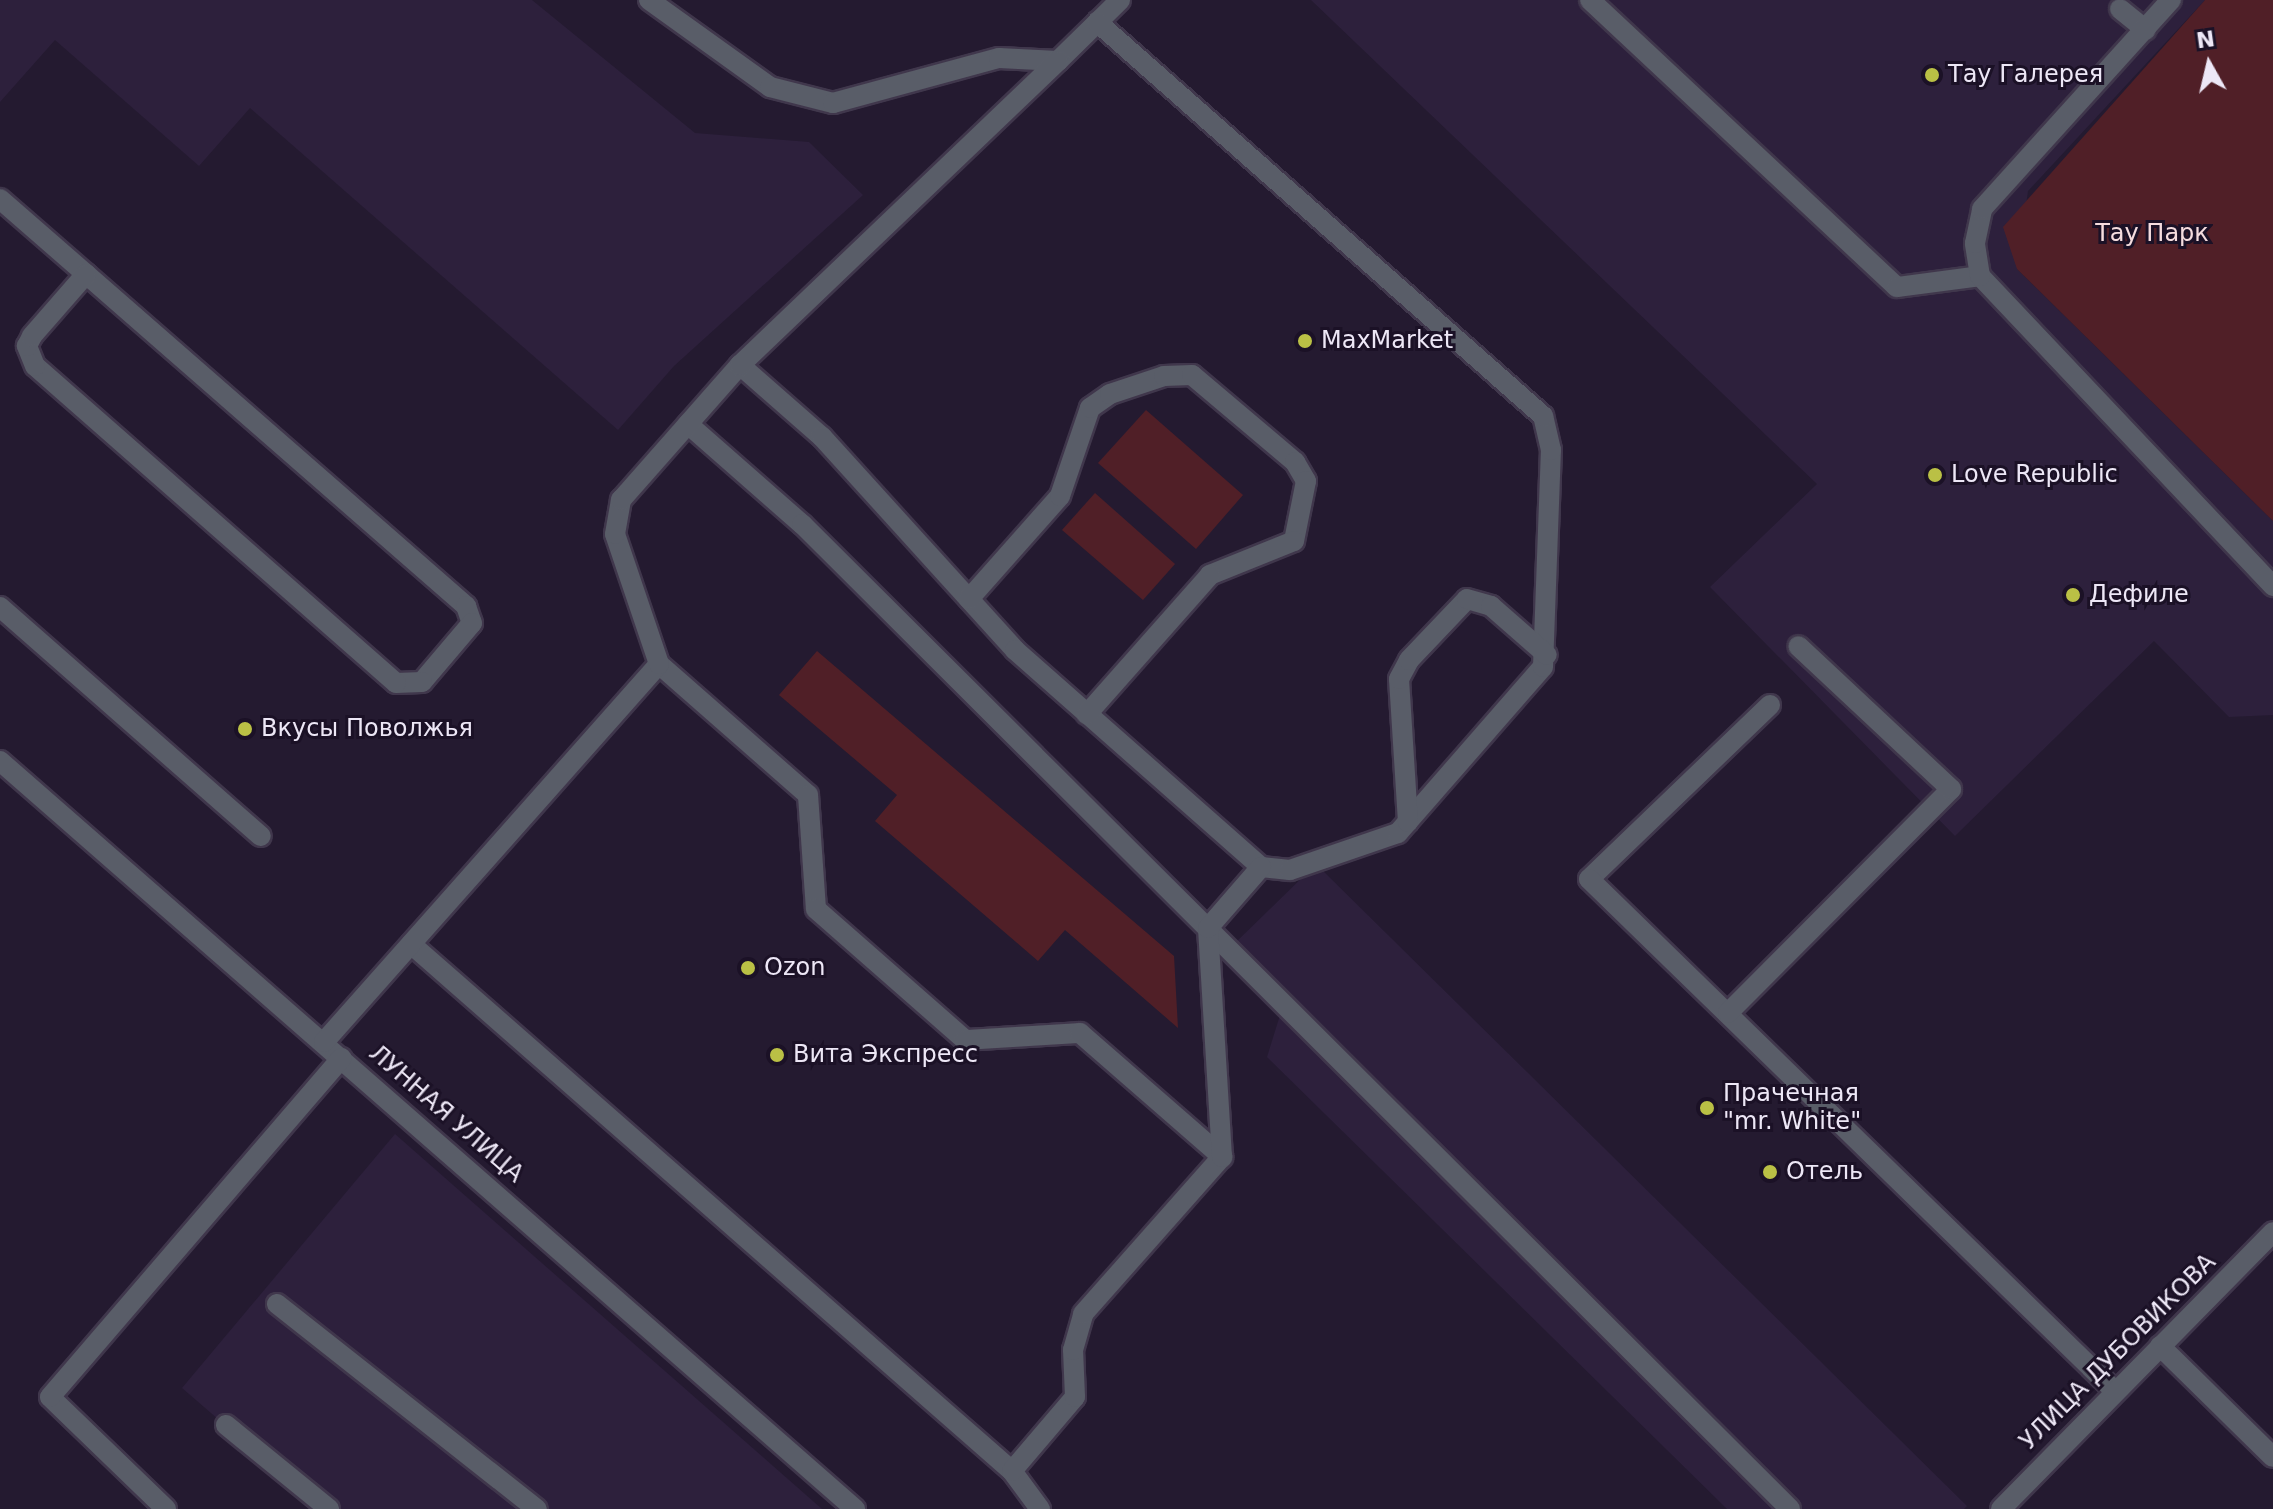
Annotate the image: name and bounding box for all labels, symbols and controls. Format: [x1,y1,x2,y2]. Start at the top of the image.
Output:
north arrow [2169,24,2249,104]
text: N [2195,26,2216,53]
place label: Тау Галерея [1948,61,2103,89]
marker: Тау Галерея [1923,66,1941,84]
park label: Тау Парк [2095,220,2209,248]
place label: MaxMarket [1321,327,1453,355]
marker: MaxMarket [1296,332,1314,350]
place label: Love Republic [1951,461,2118,489]
marker: Love Republic [1926,466,1944,484]
place label: Дефиле [2089,581,2189,609]
marker: Дефиле [2064,586,2082,604]
place label: Вкусы Поволжья [261,715,473,743]
marker: Вкусы Поволжья [236,720,254,738]
place label: Ozon [764,954,825,982]
marker: Ozon [739,959,757,977]
street label: ЛУННАЯ УЛИЦА [363,1039,529,1189]
place label: Вита Экспресс [793,1041,978,1069]
marker: Вита Экспресс [768,1046,786,1064]
place label: Прачечная "mr. White" [1723,1080,1861,1136]
marker: Прачечная "mr. White" [1698,1099,1716,1117]
place label: Отель [1786,1158,1863,1186]
marker: Отель [1761,1163,1779,1181]
street label: УЛИЦА ДУБОВИКОВА [2014,1248,2222,1456]

